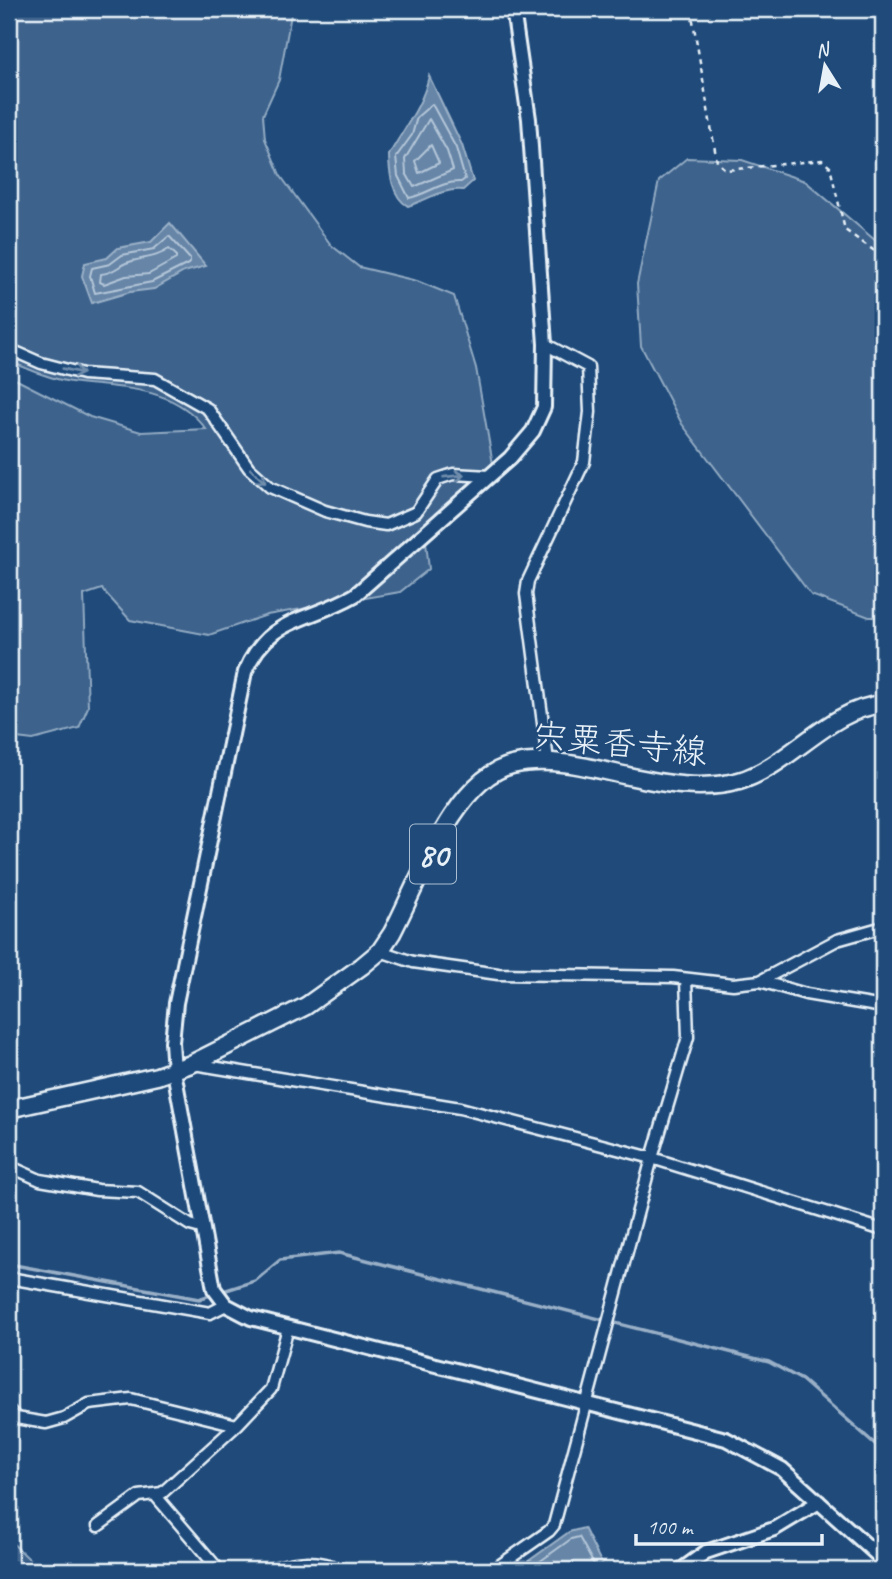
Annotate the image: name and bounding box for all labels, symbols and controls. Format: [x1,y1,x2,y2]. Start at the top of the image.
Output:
north arrow [790,32,860,102]
text: N [814,37,833,63]
one-way arrow [61,365,84,378]
one-way arrow [249,468,266,485]
one-way arrow [442,470,465,483]
street label: 宍粟香寺線 [531,712,709,775]
road number: 80 [410,824,456,884]
scale bar [636,1502,822,1546]
text: 100 m [647,1514,694,1540]

